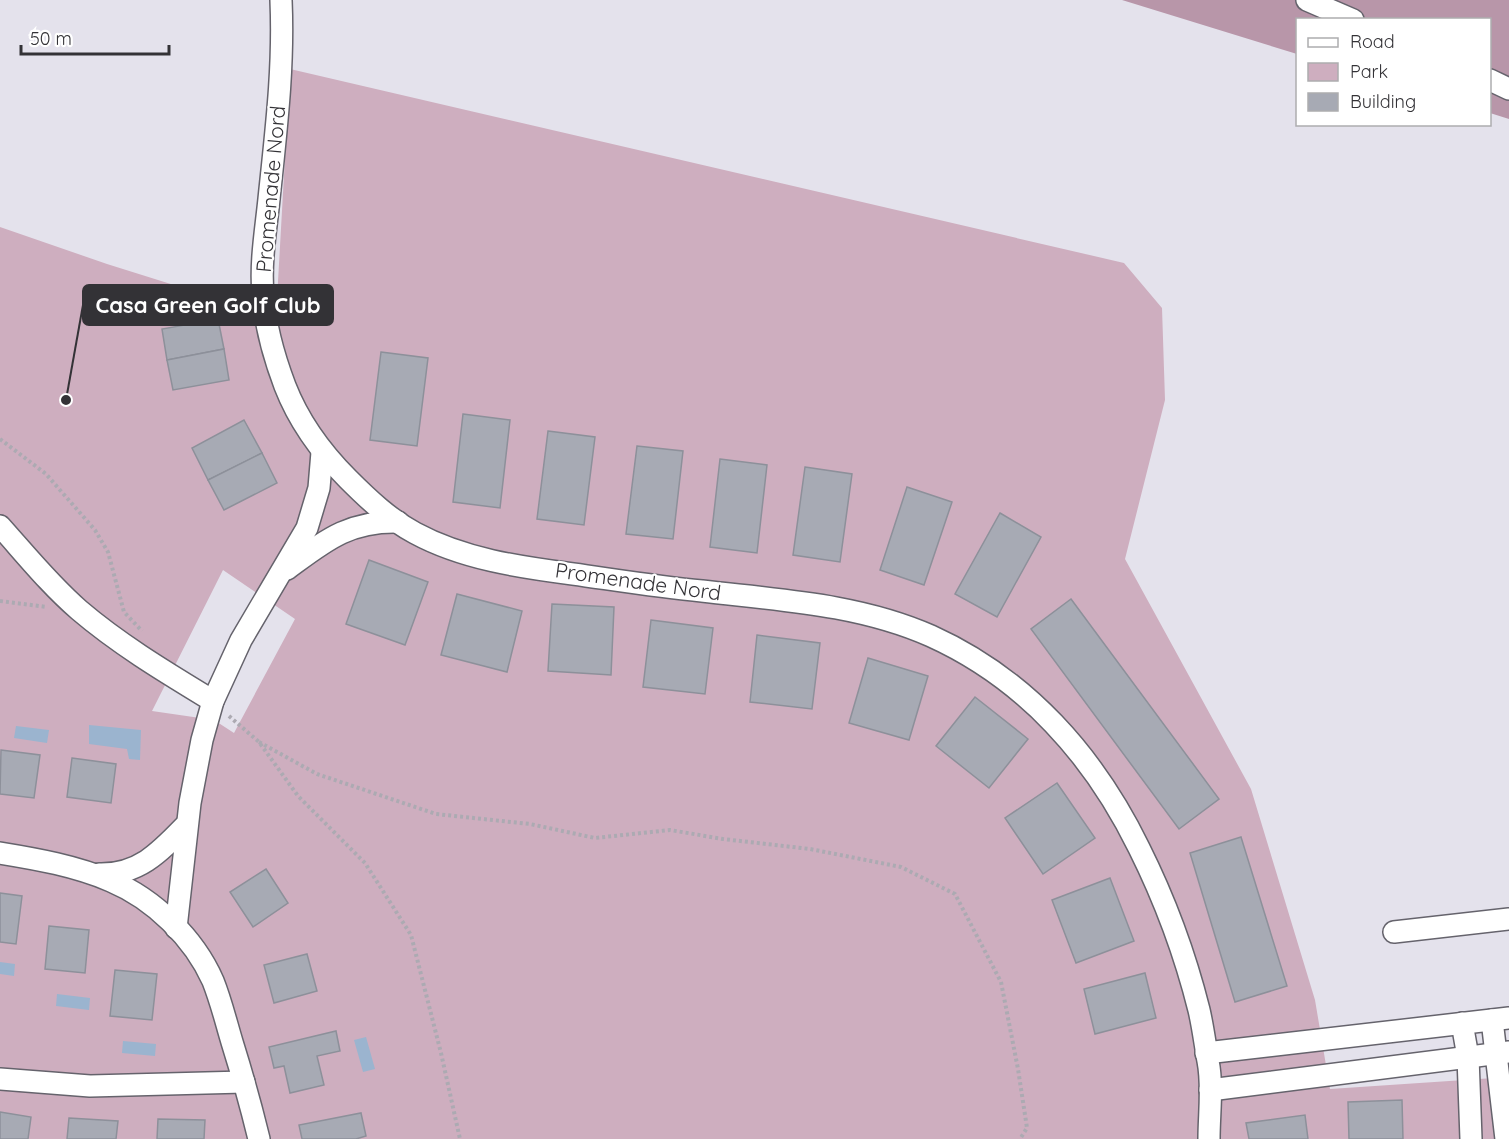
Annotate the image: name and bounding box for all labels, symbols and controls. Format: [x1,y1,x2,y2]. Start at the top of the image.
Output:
scale bar [21,18,170,56]
legend [1296,18,1491,126]
text: 50 m [30,27,72,50]
text: Road [1350,30,1395,53]
text: Park [1350,60,1388,83]
text: Building [1350,90,1416,113]
street label: Promenade Nord [250,104,290,273]
callout: Casa Green Golf Club [83,285,333,325]
text: Casa Green Golf Club [95,291,321,319]
street label: Promenade Nord [553,556,723,606]

